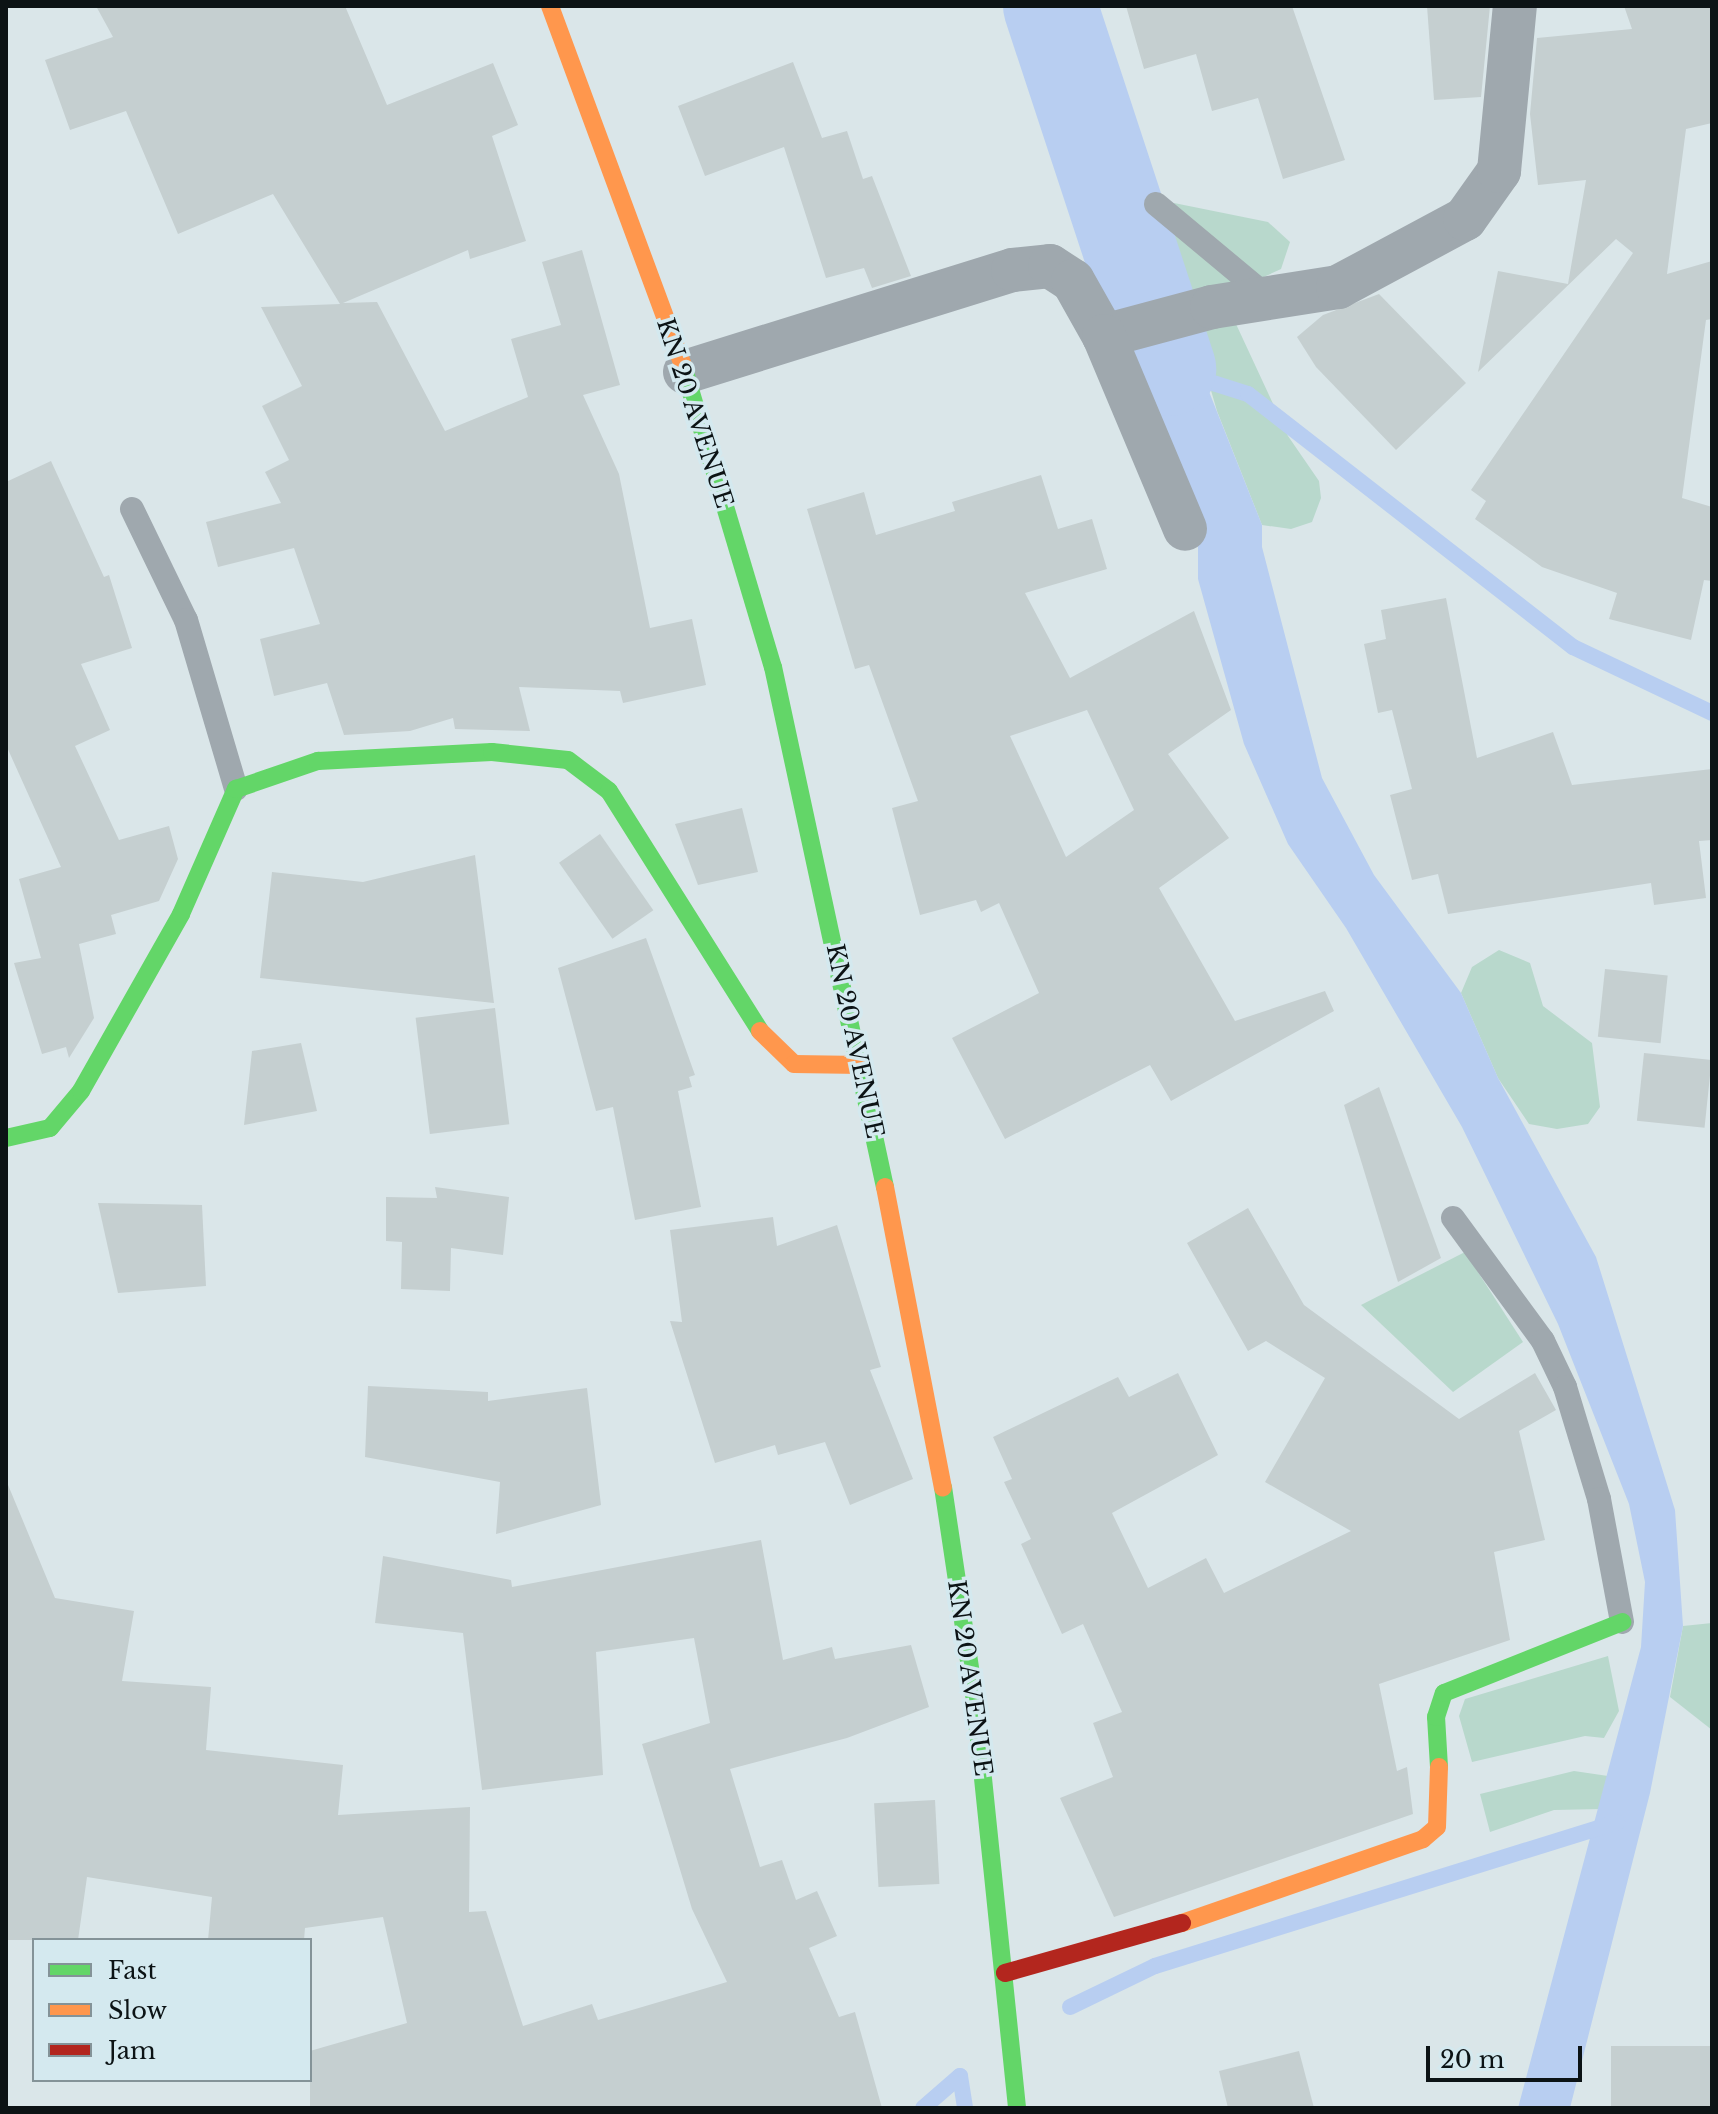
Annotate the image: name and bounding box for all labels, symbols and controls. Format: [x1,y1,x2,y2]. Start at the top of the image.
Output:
street label: KN 20 AVENUE [651,314,739,512]
street label: KN 20 AVENUE [820,941,890,1141]
street label: KN 20 AVENUE [942,1578,998,1778]
legend [32,1938,312,2082]
text: Fast [108,1956,156,1985]
text: Slow [108,1996,167,2025]
scale bar [1430,2030,1586,2080]
text: Jam [108,2036,156,2065]
text: 20 m [1440,2045,1505,2074]

